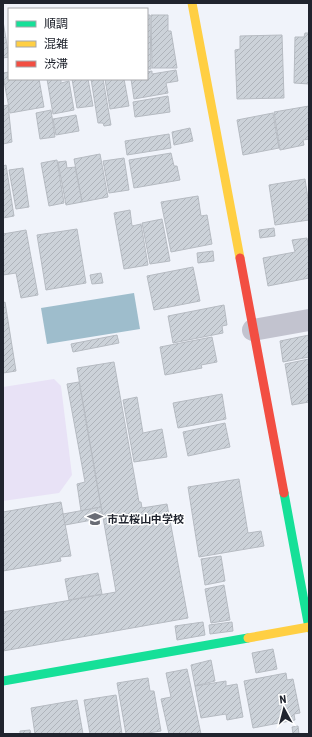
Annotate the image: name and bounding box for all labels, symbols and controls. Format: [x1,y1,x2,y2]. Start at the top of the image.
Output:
legend [8,8,148,80]
text: 順調 [44,17,68,31]
text: 混雑 [44,37,68,51]
text: 渋滞 [44,57,68,71]
school or university icon: 市立桜山中学校 [86,510,104,528]
place label: 市立桜山中学校 [107,513,184,526]
north arrow [264,689,304,729]
text: N [279,693,287,706]

